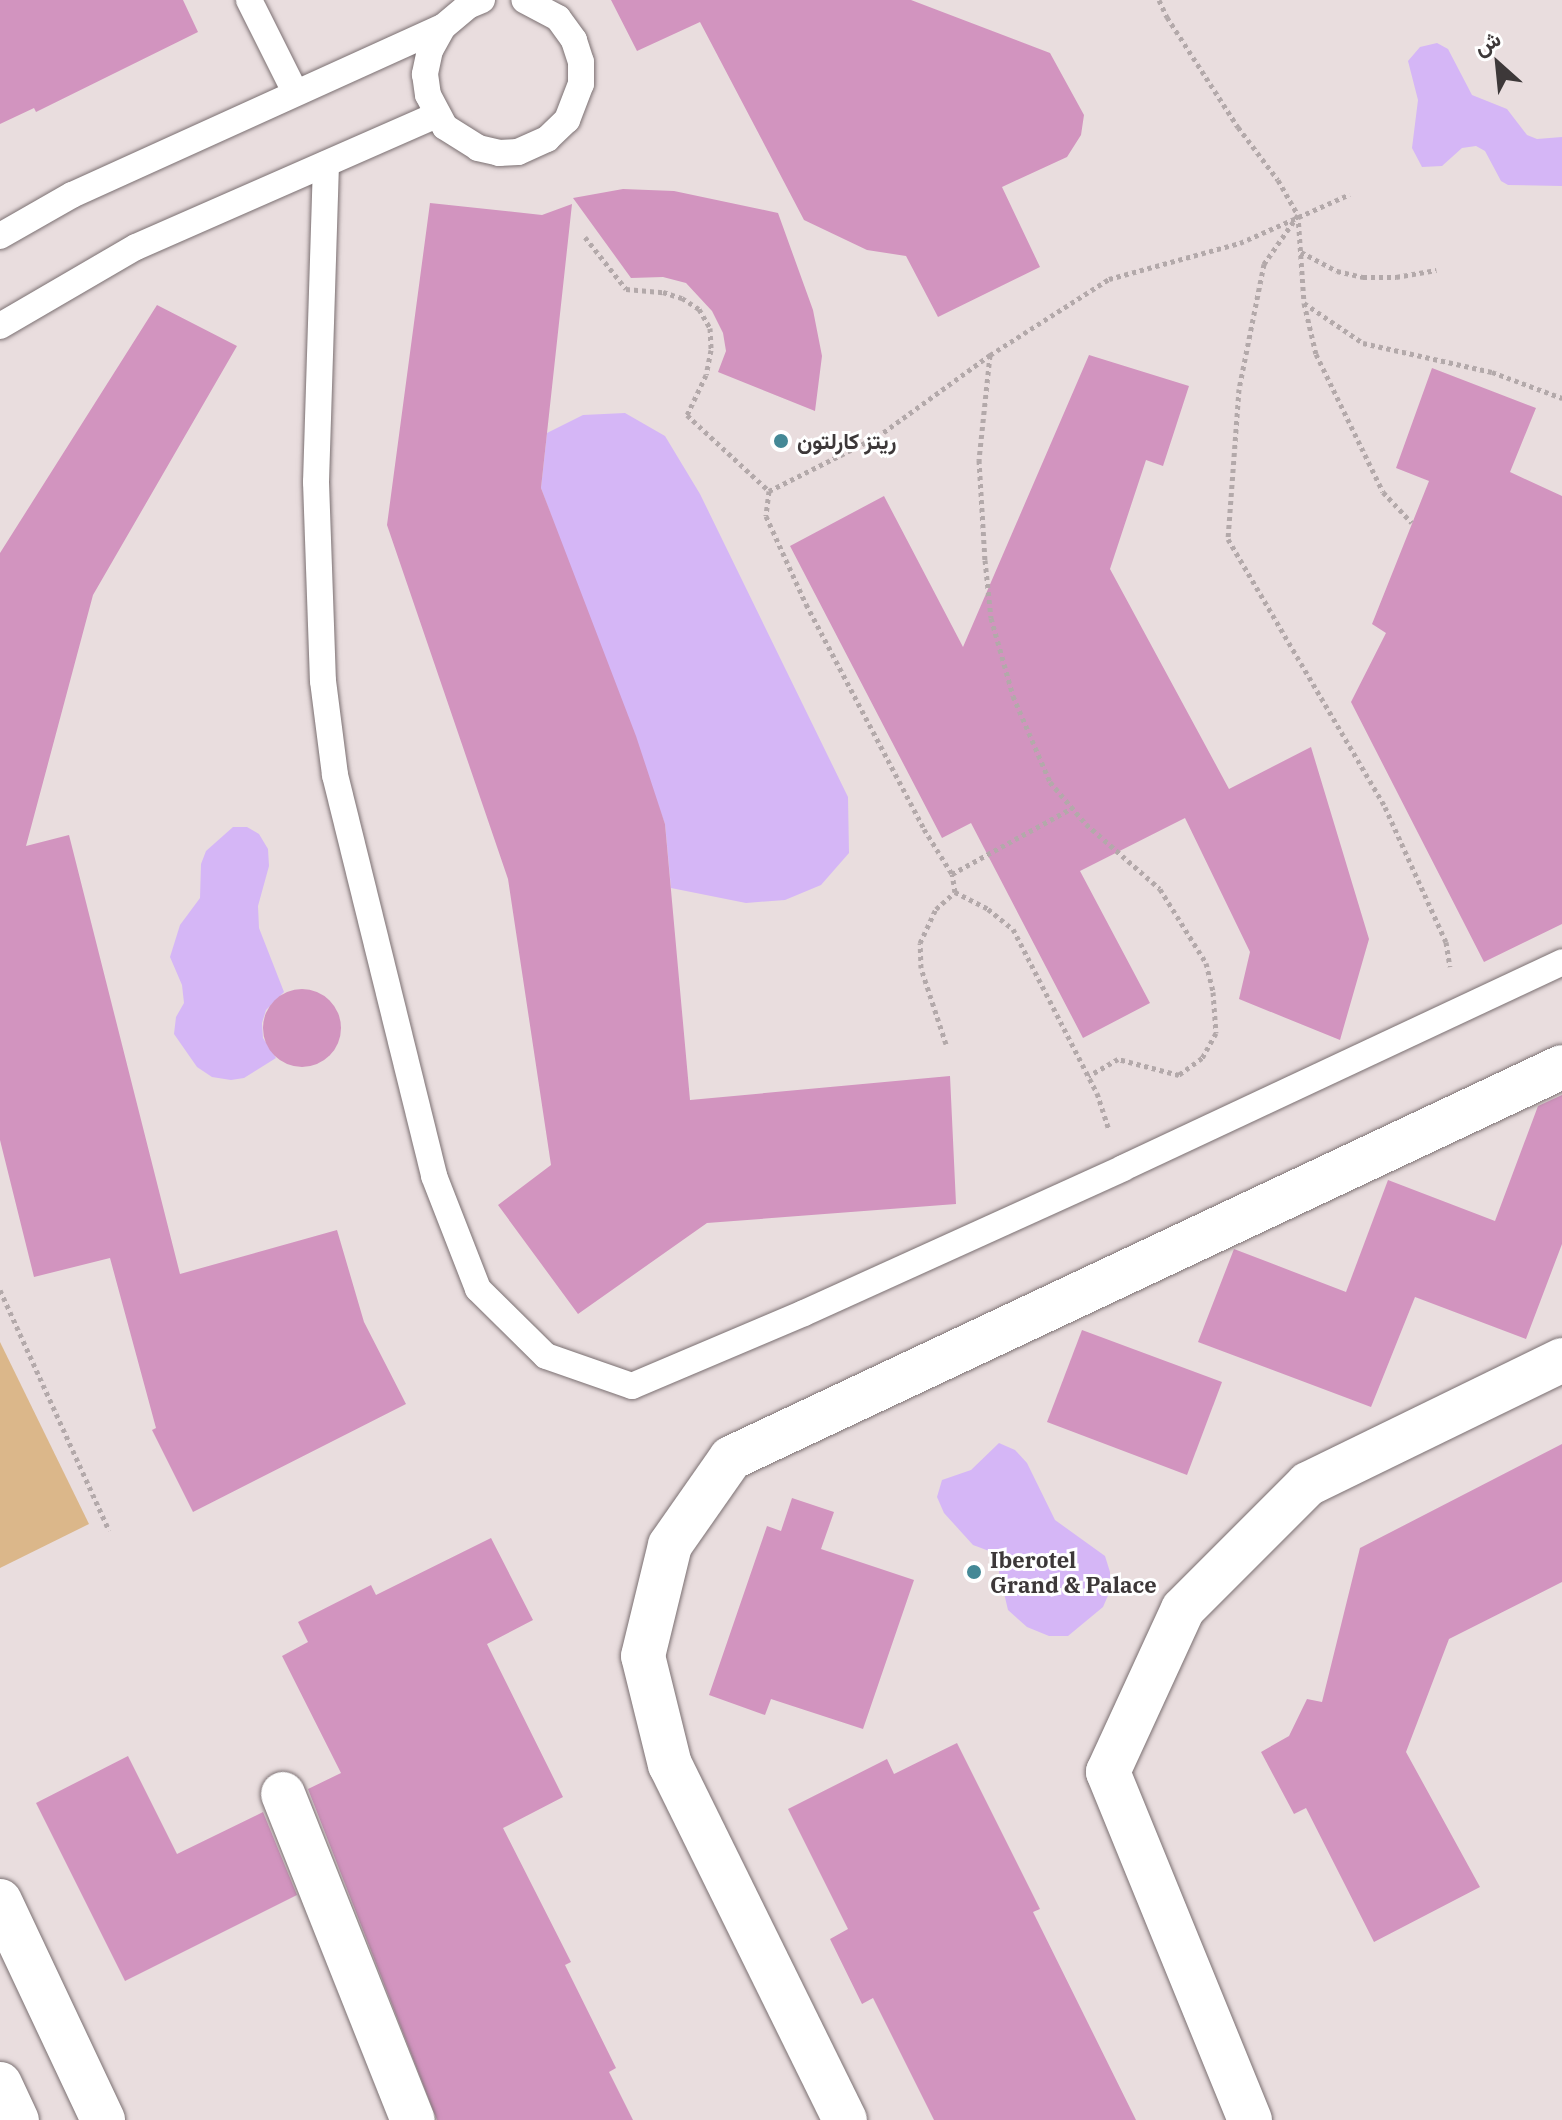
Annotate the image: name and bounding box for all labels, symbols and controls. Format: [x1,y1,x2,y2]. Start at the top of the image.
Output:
text: ش [1469,23,1505,61]
north arrow [1458,24,1538,104]
place label: ريتز كارلتون [797,428,897,454]
marker: ريتز كارلتون [772,432,790,450]
place label: Iberotel Grand & Palace [990,1546,1157,1598]
marker: Iberotel Grand & Palace [965,1563,983,1581]

